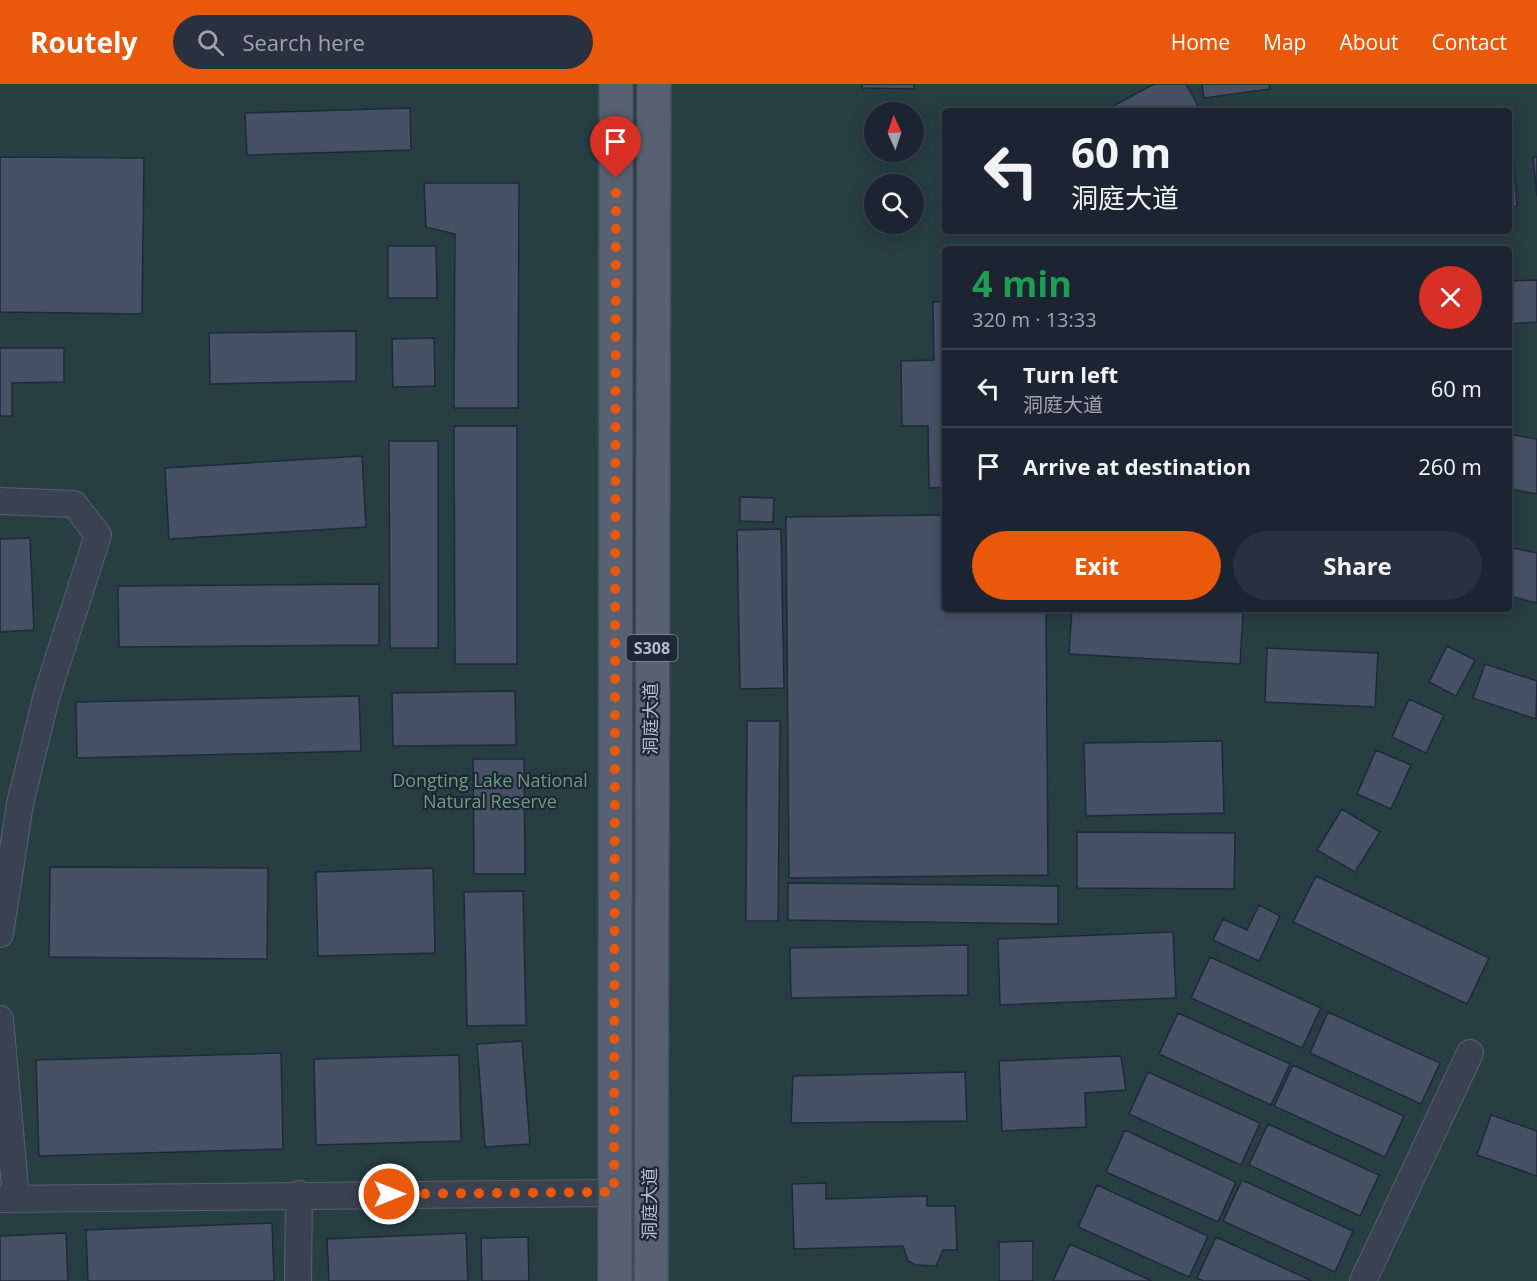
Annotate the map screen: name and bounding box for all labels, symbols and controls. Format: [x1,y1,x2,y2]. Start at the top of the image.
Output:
search box [173,15,593,69]
text: Routely [30,23,137,61]
icon: search [194,26,227,59]
text: Search here [242,27,365,57]
text: Home [1171,28,1230,56]
text: Map [1263,28,1306,56]
text: About [1339,28,1399,56]
text: Contact [1432,28,1507,56]
north arrow [864,102,924,162]
map controls [864,102,924,234]
pin [590,116,641,178]
text: 60 m [1071,123,1171,180]
icon: arrive [599,125,632,158]
icon: left [972,132,1050,210]
button: search [864,174,924,234]
text: 洞庭大道 [1071,179,1179,216]
text: 4 min [972,259,1072,308]
button: close [1419,266,1482,329]
text: 320 m · 13:33 [972,306,1097,333]
text: Turn left [1023,359,1118,389]
icon: left [972,372,1005,405]
text: 60 m [1431,373,1482,403]
text: 洞庭大道 [1023,391,1103,418]
icon: arrive [972,450,1005,483]
text: Arrive at destination [1023,451,1251,481]
text: 260 m [1418,451,1482,481]
button: Exit [972,531,1221,600]
button: Share [1233,531,1482,600]
road number: S308 [626,635,678,661]
street label: 洞庭大道 [638,683,662,755]
park label: Dongting Lake National Natural Reserve [392,768,588,813]
position arrow [357,1162,421,1226]
street label: 洞庭大道 [637,1168,661,1240]

